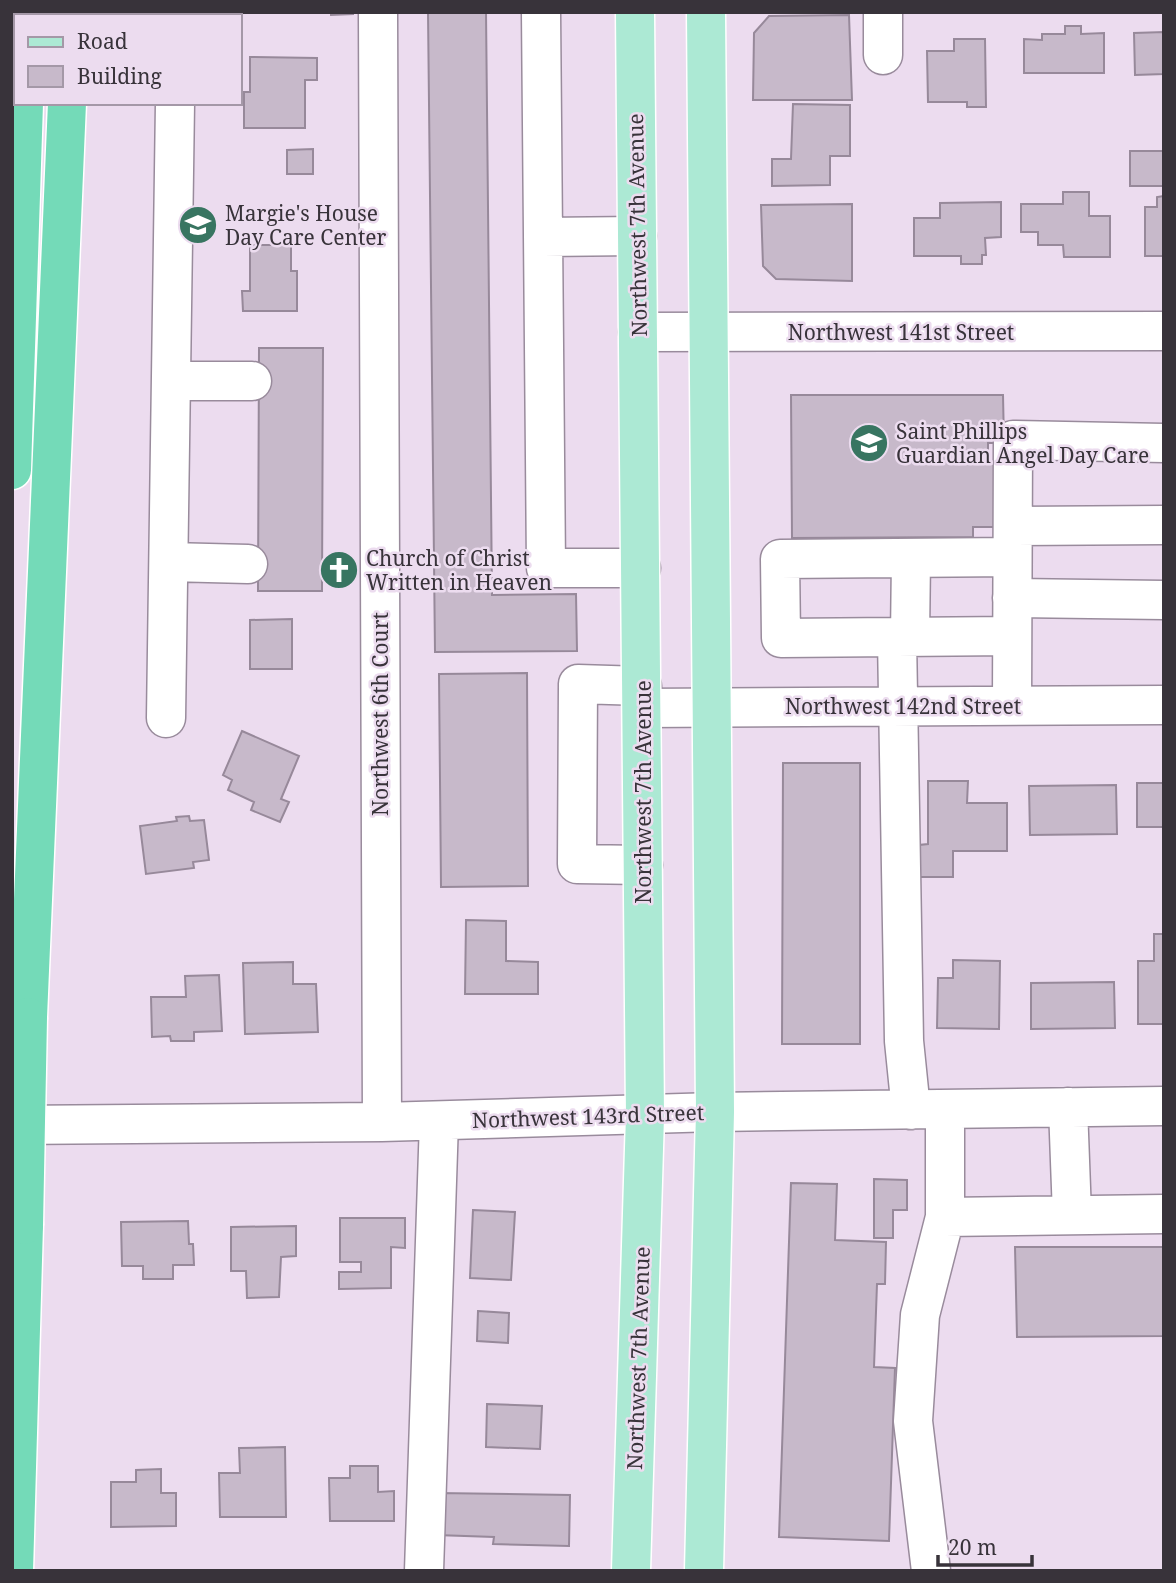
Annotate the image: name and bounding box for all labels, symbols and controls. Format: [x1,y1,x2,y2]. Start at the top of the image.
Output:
legend [14,14,242,105]
text: Road [77,27,128,55]
text: Building [77,62,162,90]
street label: Northwest 7th Avenue [621,113,653,337]
place label: Margie's House Day Care Center [225,199,387,251]
school or university icon: Margie's House Day Care Center [177,204,219,246]
street label: Northwest 141st Street [788,318,1014,346]
place label: Saint Phillips Guardian Angel Day Care [896,417,1149,469]
school or university icon: Saint Phillips Guardian Angel Day Care [848,422,890,464]
place label: Church of Christ Written in Heaven [366,544,552,596]
church icon: Church of Christ Written in Heaven [318,549,360,591]
street label: Northwest 6th Court [366,612,394,816]
street label: Northwest 7th Avenue [629,680,657,904]
street label: Northwest 142nd Street [785,692,1021,720]
street label: Northwest 143rd Street [471,1098,705,1134]
street label: Northwest 7th Avenue [620,1246,656,1470]
scale bar [938,1524,1032,1568]
text: 20 m [948,1533,997,1561]

